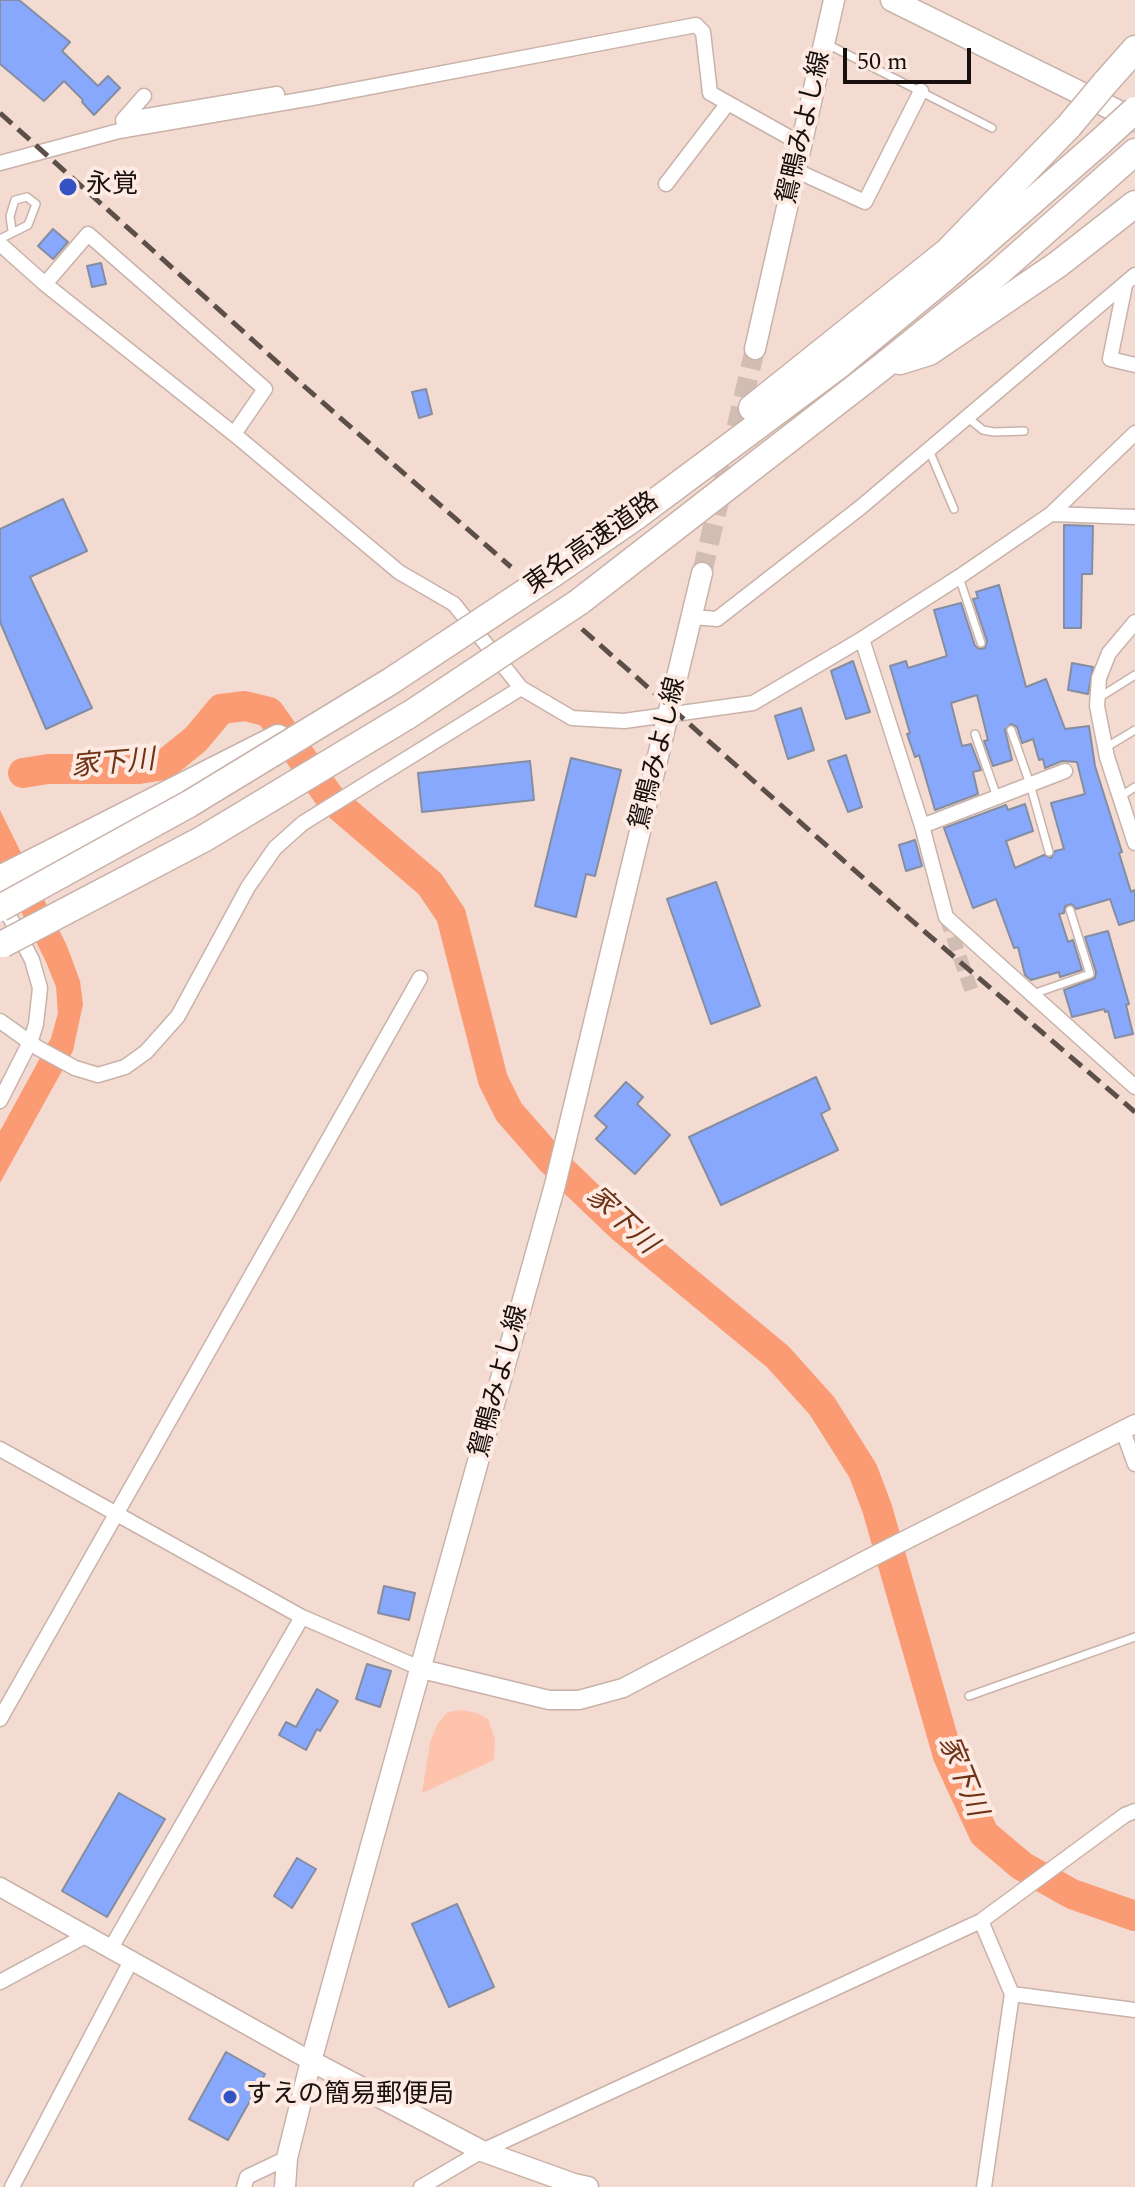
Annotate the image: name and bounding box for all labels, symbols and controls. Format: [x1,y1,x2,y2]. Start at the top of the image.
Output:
scale bar [847,32,975,82]
text: 50 m [857,44,908,80]
street label: 鴛鴨みよし線 [773,48,839,208]
place label: 永覚 [86,171,138,203]
marker: 永覚 [57,176,79,198]
street label: 東名高速道路 [520,487,666,603]
street label: 鴛鴨みよし線 [626,675,694,833]
water label: 家下川 [70,746,156,786]
water label: 家下川 [578,1181,662,1263]
street label: 鴛鴨みよし線 [466,1303,536,1461]
water label: 家下川 [929,1732,991,1822]
place label: すえの簡易郵便局 [246,2081,454,2113]
marker: すえの簡易郵便局 [221,2088,239,2106]

